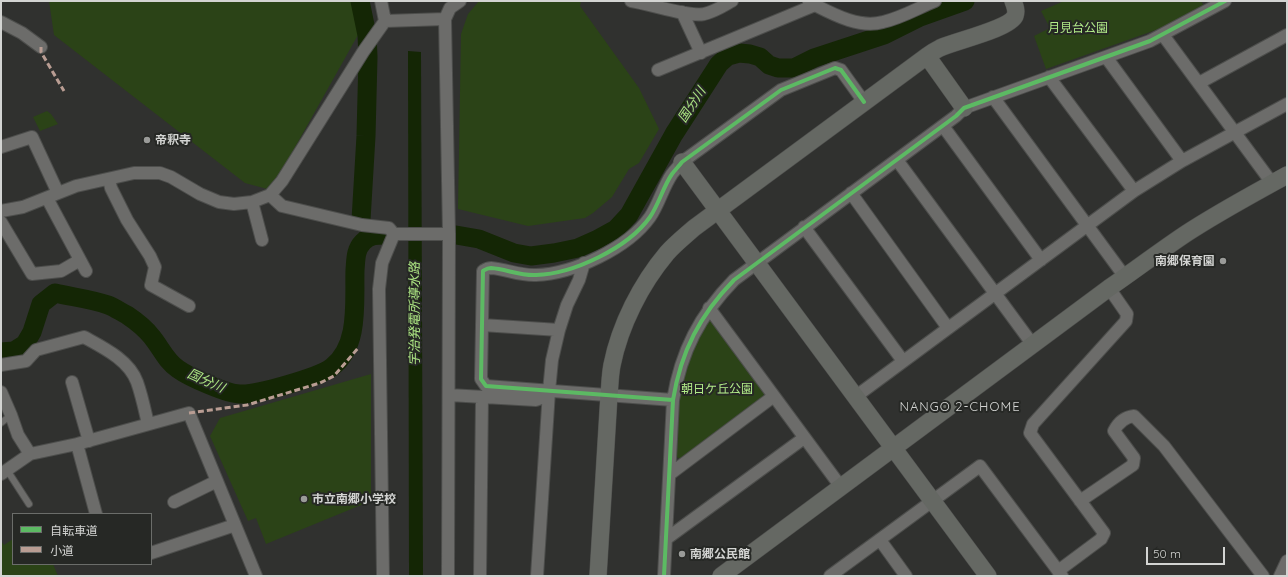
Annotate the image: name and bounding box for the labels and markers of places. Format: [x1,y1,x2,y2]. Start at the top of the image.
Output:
place label: 帝釈寺 [155,133,191,147]
marker: 帝釈寺 [142,135,152,145]
place label: 南郷保育園 [1155,254,1215,268]
marker: 南郷保育園 [1218,256,1228,266]
place label: 市立南郷小学校 [312,492,396,506]
marker: 市立南郷小学校 [299,494,309,504]
place label: 南郷公民館 [690,547,750,561]
marker: 南郷公民館 [677,549,687,559]

